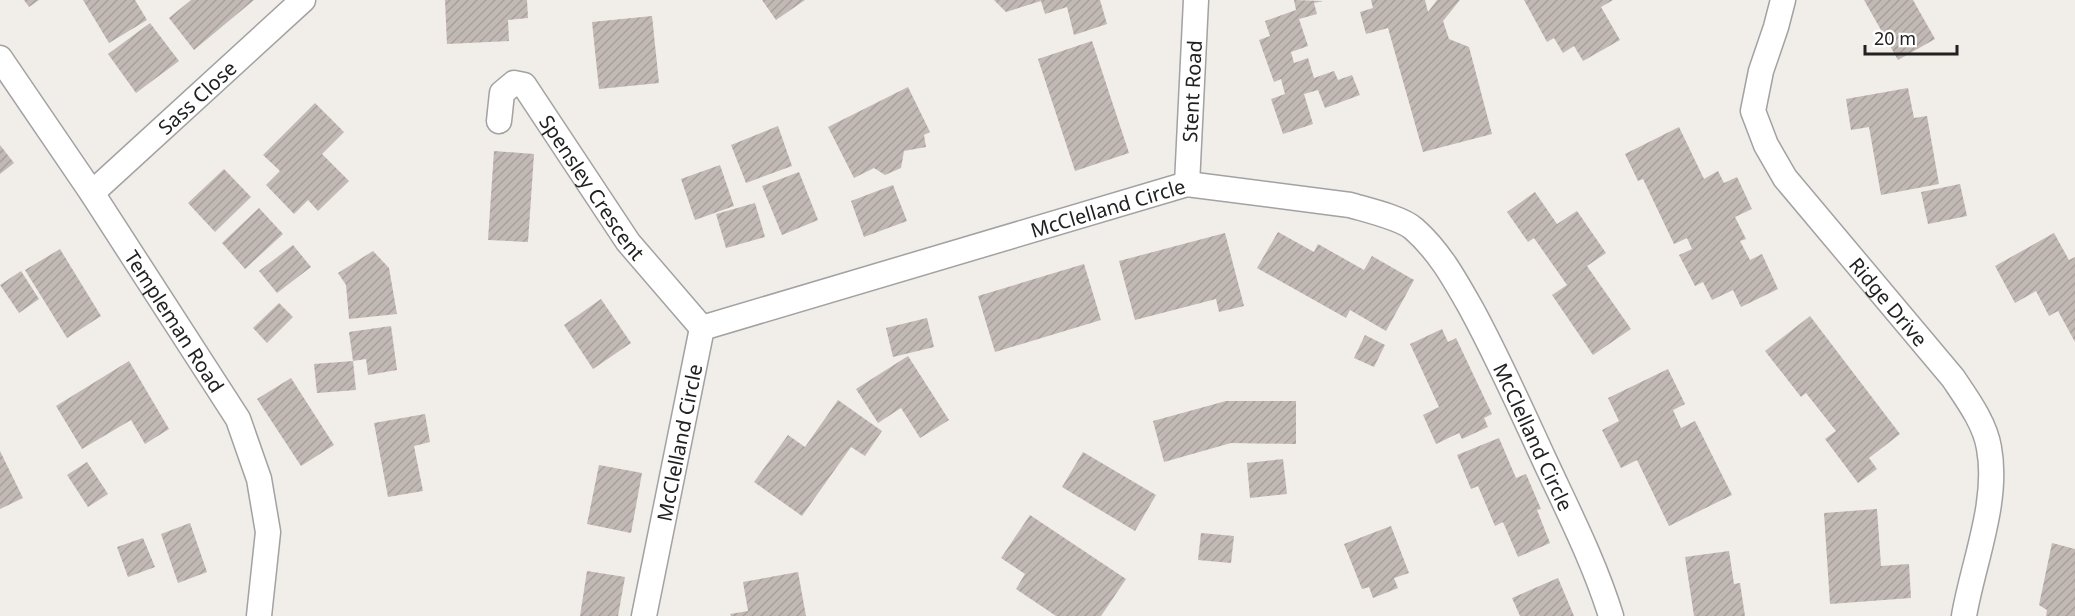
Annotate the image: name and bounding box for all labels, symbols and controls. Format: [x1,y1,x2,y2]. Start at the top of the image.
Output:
scale bar [1865,18,1956,56]
text: 20 m [1874,26,1916,50]
street label: Stent Road [1176,39,1208,143]
street label: Sass Close [152,54,242,140]
street label: Spensley Crescent [534,109,651,266]
street label: McClelland Circle [1027,172,1188,243]
street label: Templeman Road [119,245,231,397]
street label: Ridge Drive [1844,251,1934,352]
street label: McClelland Circle [1488,358,1580,515]
street label: McClelland Circle [650,361,708,524]

